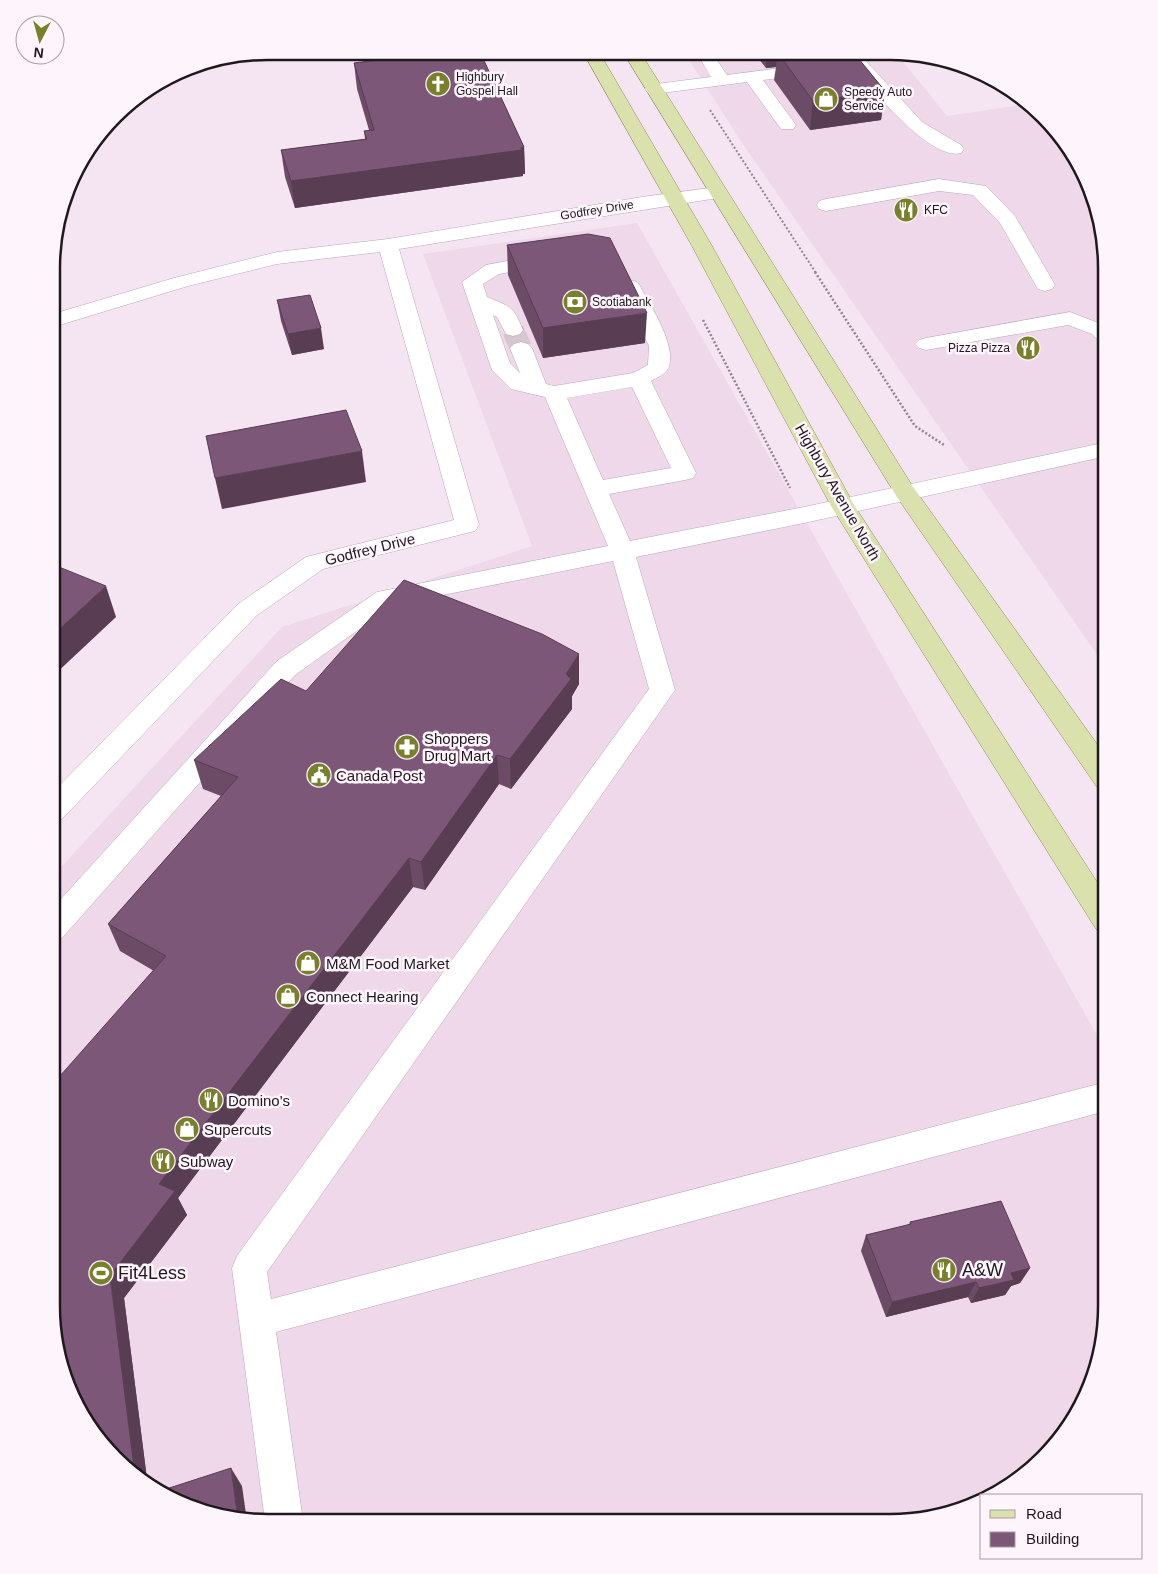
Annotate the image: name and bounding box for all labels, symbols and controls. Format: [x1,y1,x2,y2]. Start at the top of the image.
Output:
north arrow [15,15,65,65]
text: N [33,44,45,61]
place label: Highbury Gospel Hall [456,70,518,98]
church icon: Highbury Gospel Hall [425,71,451,97]
place label: Speedy Auto Service [844,85,912,113]
shop icon: Speedy Auto Service [813,86,839,112]
street label: Godfrey Drive [559,197,635,223]
restaurant icon: KFC [893,197,919,223]
place label: KFC [924,203,948,217]
bank icon: Scotiabank [562,289,588,315]
place label: Scotiabank [592,295,652,309]
restaurant icon: Pizza Pizza [1015,335,1041,361]
place label: Pizza Pizza [948,341,1010,355]
street label: Highbury Avenue North [792,421,884,563]
street label: Godfrey Drive [323,530,417,568]
place label: Shoppers Drug Mart [424,730,492,764]
pharmacy icon: Shoppers Drug Mart [394,734,420,760]
public building icon: Canada Post [306,762,332,788]
place label: Canada Post [336,767,424,784]
shop icon: M&M Food Market [295,950,321,976]
place label: M&M Food Market [326,955,450,972]
shop icon: Connect Hearing [275,983,301,1009]
place label: Connect Hearing [306,988,419,1005]
restaurant icon: Domino's [198,1087,224,1113]
place label: Domino's [228,1092,290,1109]
shop icon: Supercuts [174,1116,200,1142]
place label: Supercuts [204,1121,272,1138]
restaurant icon: Subway [150,1148,176,1174]
place label: Subway [180,1153,234,1170]
restaurant icon: A&W [931,1257,957,1283]
sports icon: Fit4Less [88,1260,114,1286]
place label: A&W [962,1260,1003,1280]
place label: Fit4Less [118,1263,186,1283]
legend [980,1494,1143,1559]
text: Road [1026,1505,1062,1522]
text: Building [1026,1530,1079,1547]

